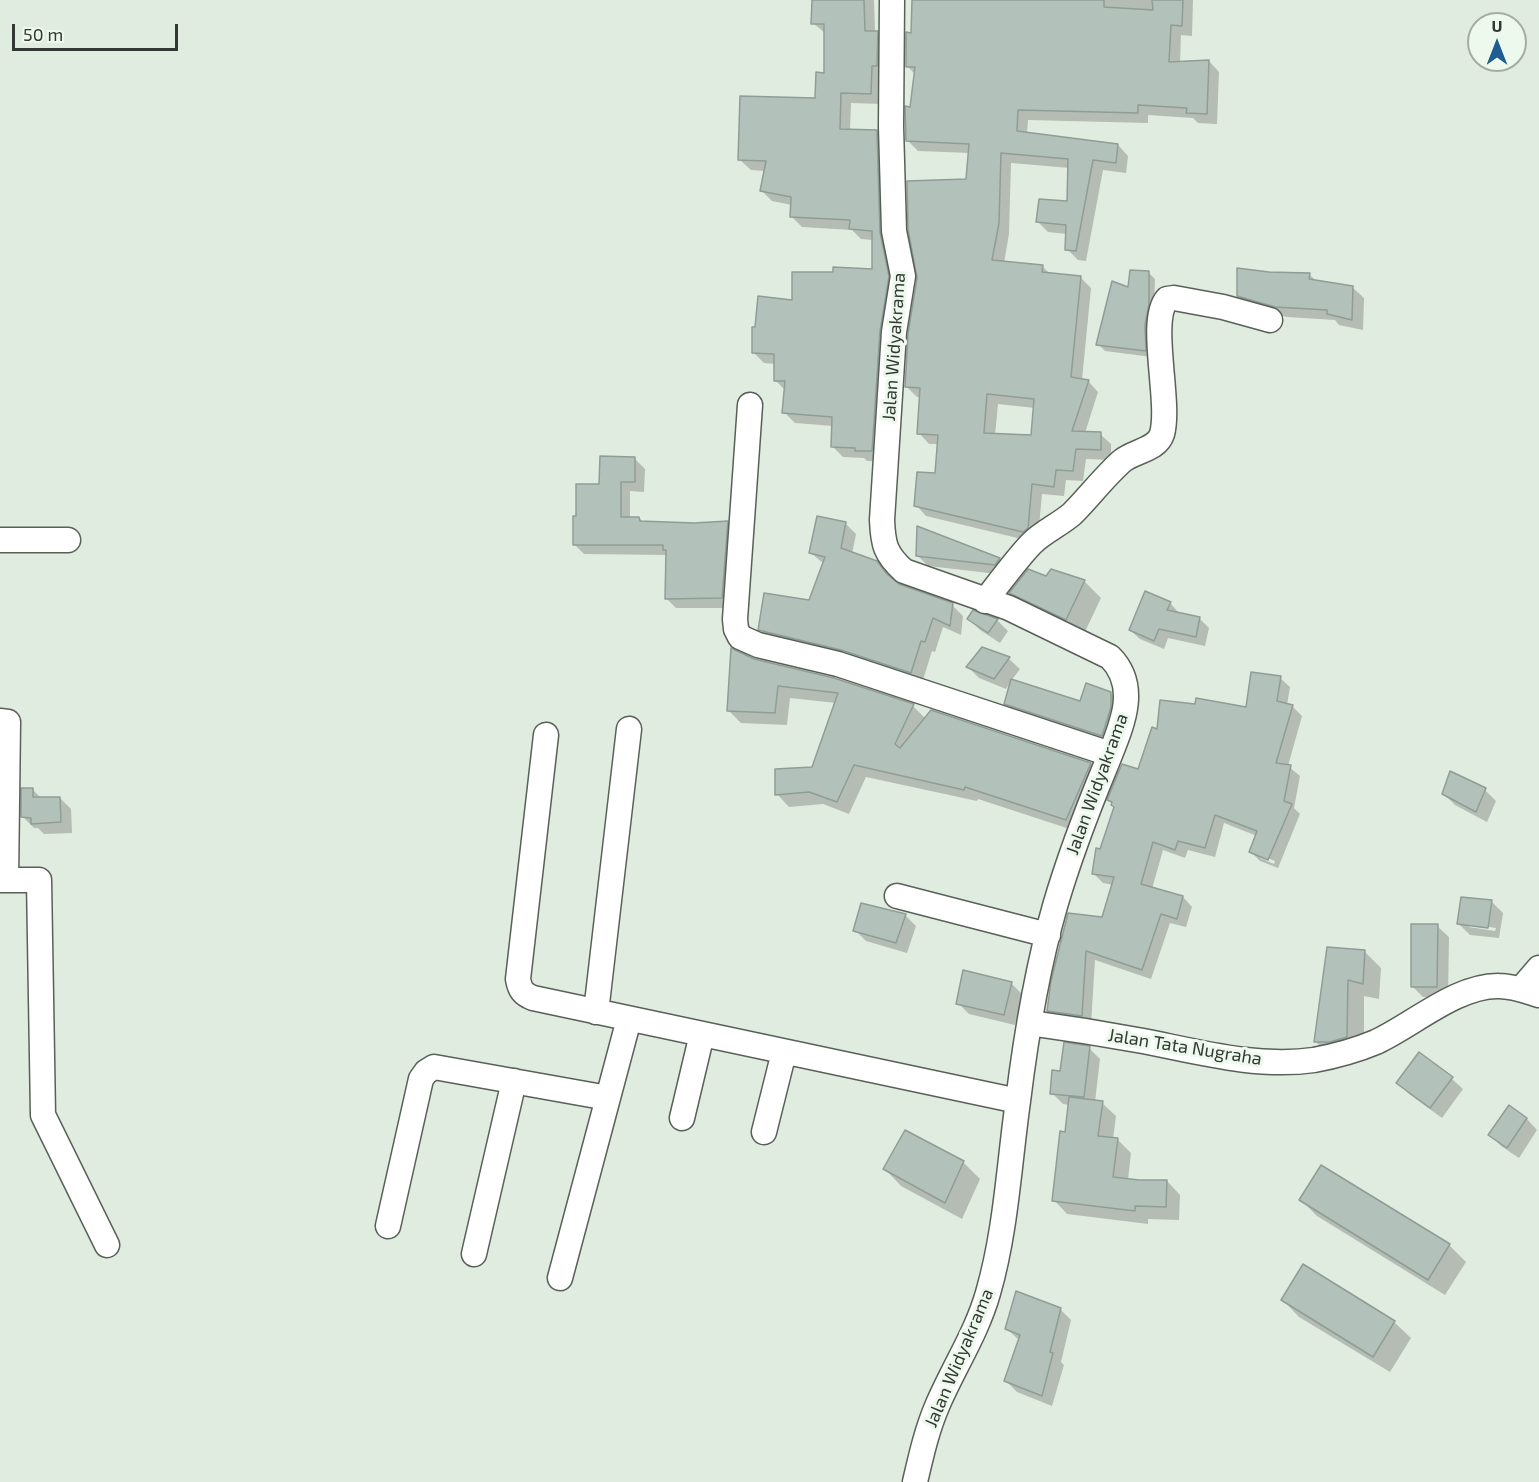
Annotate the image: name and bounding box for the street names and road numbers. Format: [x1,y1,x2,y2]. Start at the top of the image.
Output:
street label: Jalan Widyakrama [878,272,910,422]
street label: Jalan Widyakrama [1061,710,1133,858]
street label: Jalan Tata Nugraha [1106,1024,1264,1070]
street label: Jalan Widyakrama [920,1285,998,1431]

